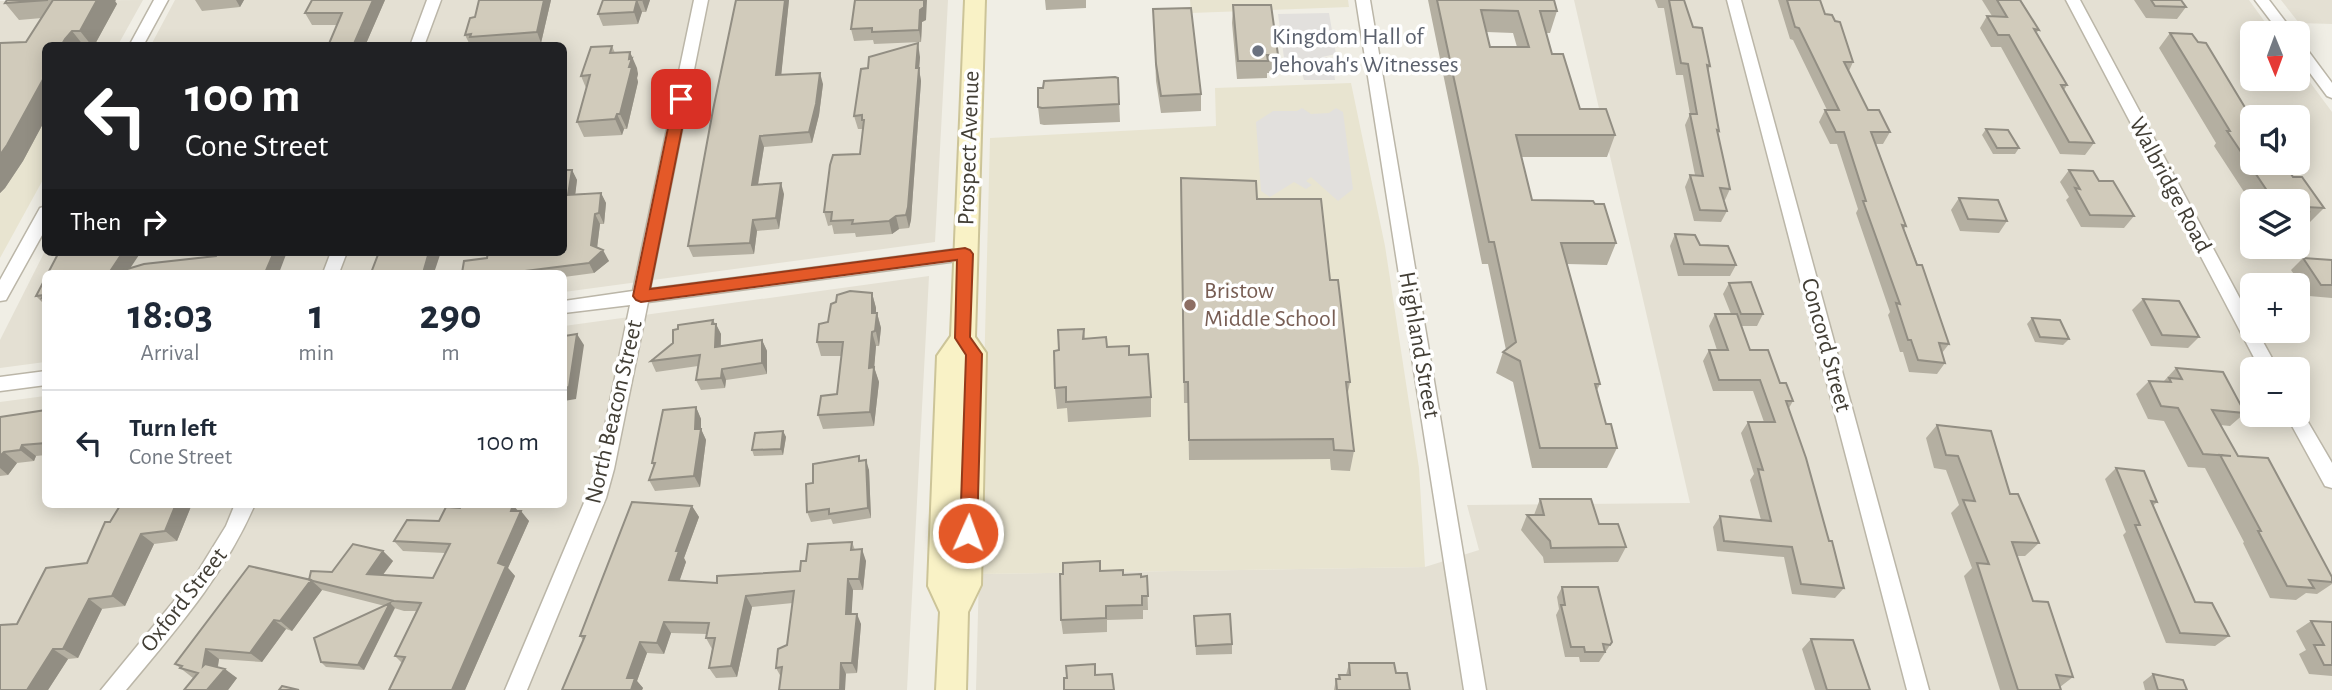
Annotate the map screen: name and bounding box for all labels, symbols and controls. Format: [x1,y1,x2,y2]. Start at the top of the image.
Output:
north arrow [2240,21,2310,91]
map controls [2240,21,2310,427]
place label: Kingdom Hall of Jehovah's Witnesses [1272,25,1459,77]
marker: Kingdom Hall of Jehovah's Witnesses [1250,43,1266,59]
pin [651,69,711,129]
icon: left [70,70,161,161]
street label: Prospect Avenue [954,70,984,226]
text: 100 m [185,72,301,121]
icon: arrive [662,80,700,118]
button: sound [2240,105,2310,175]
street label: Walbridge Road [2124,113,2216,257]
text: Cone Street [185,130,328,162]
button: layers [2240,189,2310,259]
icon: right [135,203,173,241]
text: Then [70,209,121,235]
street label: Highland Street [1394,270,1444,421]
button: + [2240,273,2310,343]
street label: Concord Street [1797,276,1855,415]
place label: Bristow Middle School [1204,279,1337,331]
text: 18:03 [127,294,213,336]
text: 1 [309,294,324,336]
text: 290 [420,294,482,336]
marker: Bristow Middle School [1182,297,1198,313]
street label: North Beacon Street [581,318,647,506]
text: Arrival [141,342,200,365]
text: min [298,342,334,365]
text: m [441,342,460,365]
button: − [2240,357,2310,427]
text: Turn left [129,415,217,441]
icon: left [70,424,108,462]
text: 100 m [478,429,539,455]
text: Cone Street [129,446,232,469]
position arrow [931,496,1005,570]
street label: Oxford Street [136,543,232,657]

